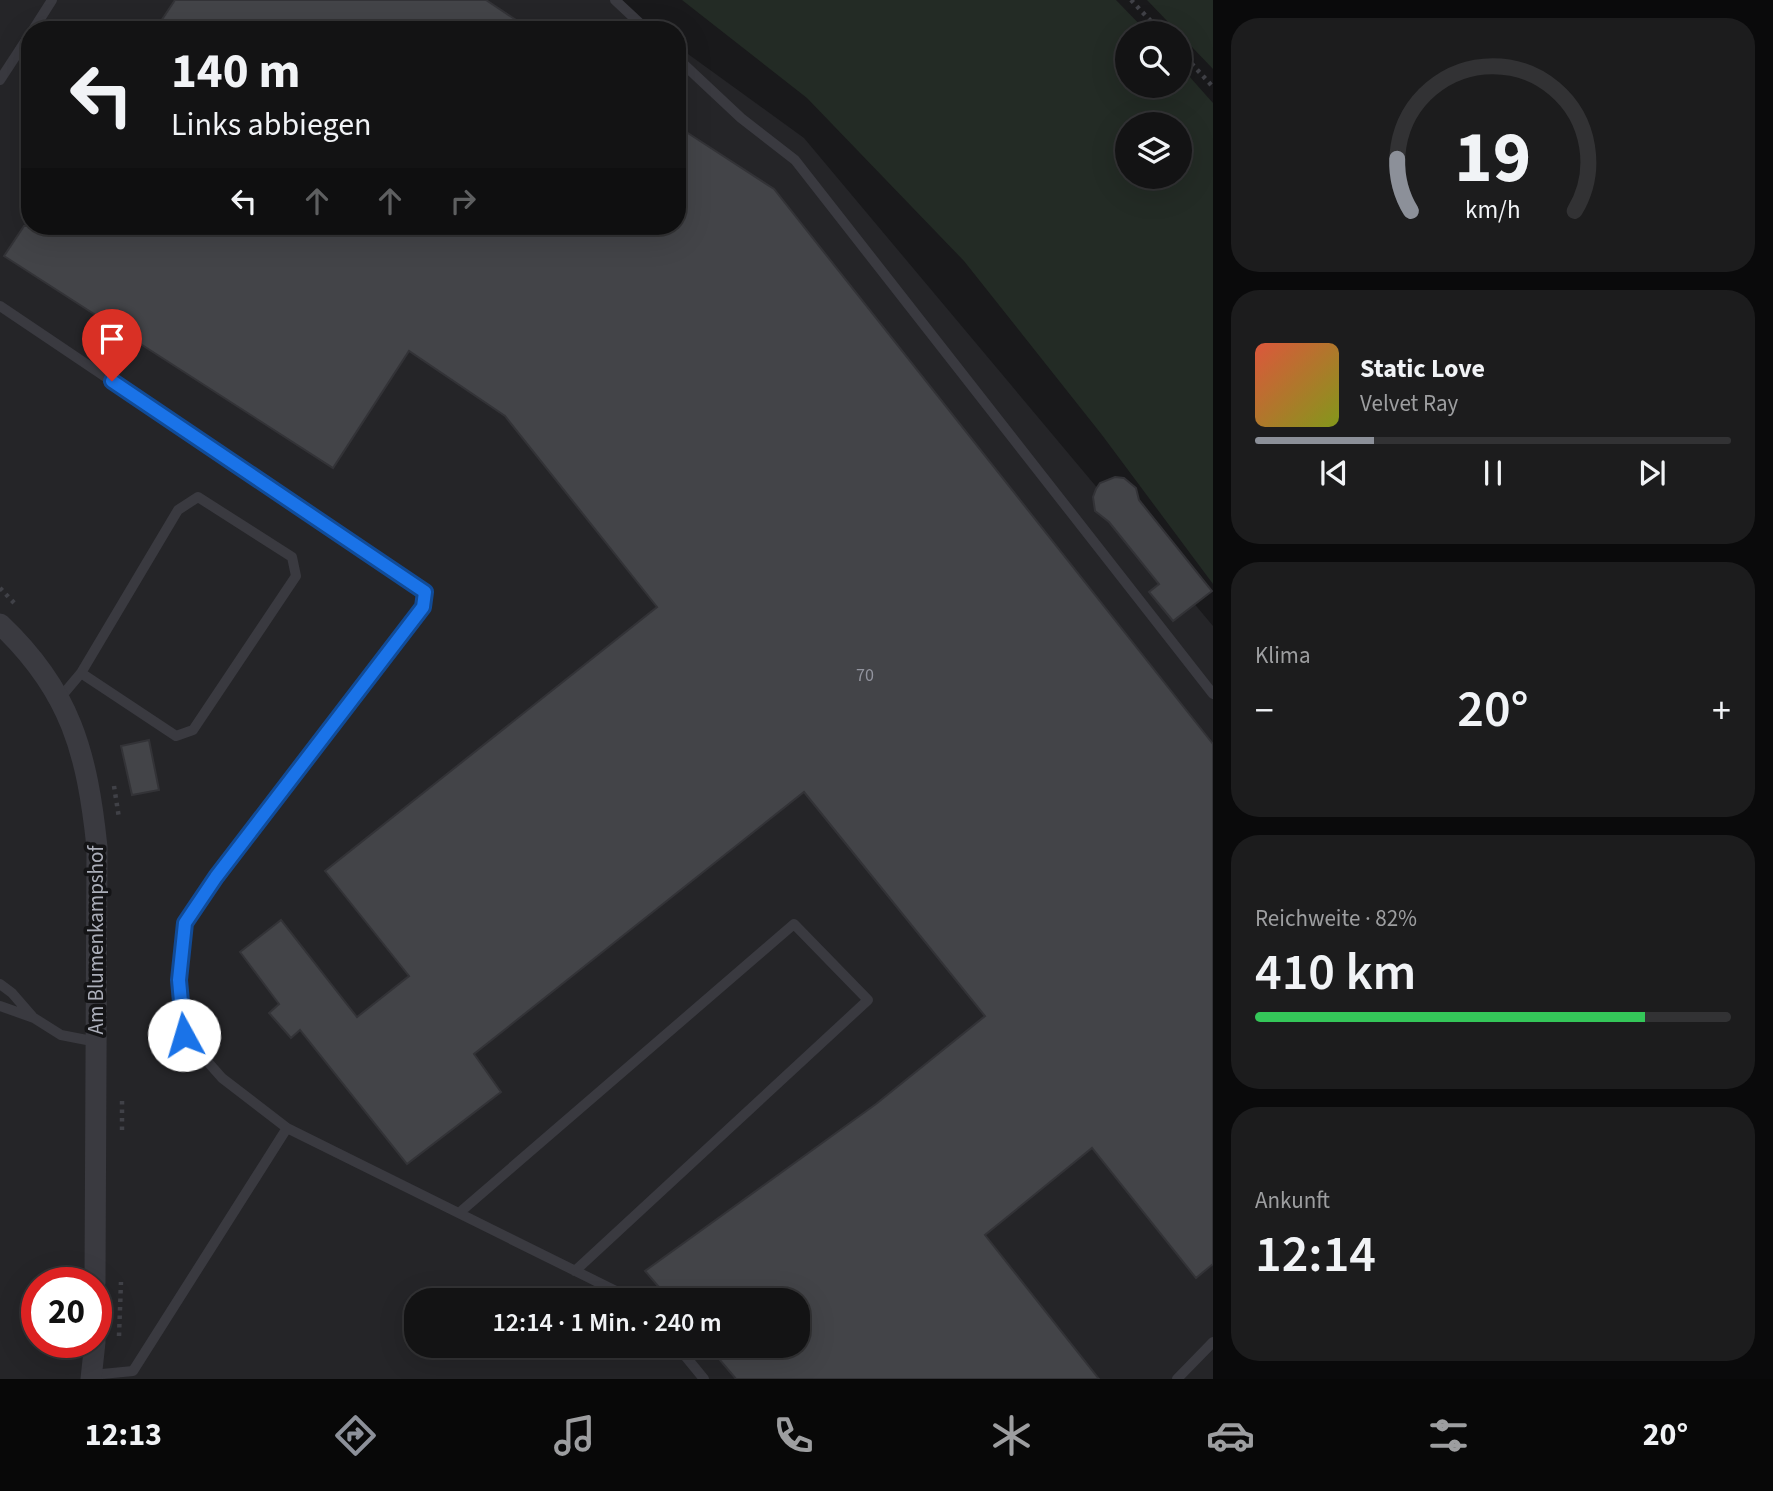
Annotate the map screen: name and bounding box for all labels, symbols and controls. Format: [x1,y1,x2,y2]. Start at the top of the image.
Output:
map controls [1115,21,1192,189]
button: search [1115,21,1192,98]
text: 140 m [171,37,300,107]
icon: left [56,49,147,140]
text: Links abbiegen [171,102,372,148]
text: 19 [1455,106,1531,210]
button: layers [1115,112,1192,189]
icon: left [225,182,263,220]
icon: ahead [298,182,336,220]
icon: ahead [371,182,409,220]
icon: right [444,182,482,220]
text: km/h [1465,192,1521,228]
pin [82,309,142,381]
icon: arrive [93,320,131,358]
text: Static Love [1360,350,1485,387]
text: Velvet Ray [1360,387,1458,420]
icon: previous [1315,454,1353,492]
icon: pause [1474,454,1512,492]
icon: next [1633,454,1671,492]
text: Klima [1255,639,1311,672]
house number: 70 [856,663,874,688]
text: 20° [1457,673,1529,747]
text: − [1255,684,1274,738]
text: + [1712,684,1731,738]
street label: Am Blumenkampshof [81,845,111,1034]
text: Reichweite · 82% [1255,902,1417,935]
text: 410 km [1255,936,1416,1010]
position arrow [147,998,221,1072]
text: Ankunft [1255,1184,1330,1217]
text: 12:14 [1255,1218,1376,1292]
speed limit sign: 20 [21,1267,112,1358]
text: 12:14 · 1 Min. · 240 m [492,1304,722,1341]
icon: directions [331,1411,380,1460]
icon: music [550,1411,599,1460]
icon: phone [769,1411,818,1460]
icon: climate [987,1411,1036,1460]
icon: car [1206,1411,1255,1460]
icon: filters [1424,1411,1473,1460]
text: 12:13 [85,1412,162,1458]
text: 20° [1643,1412,1688,1458]

